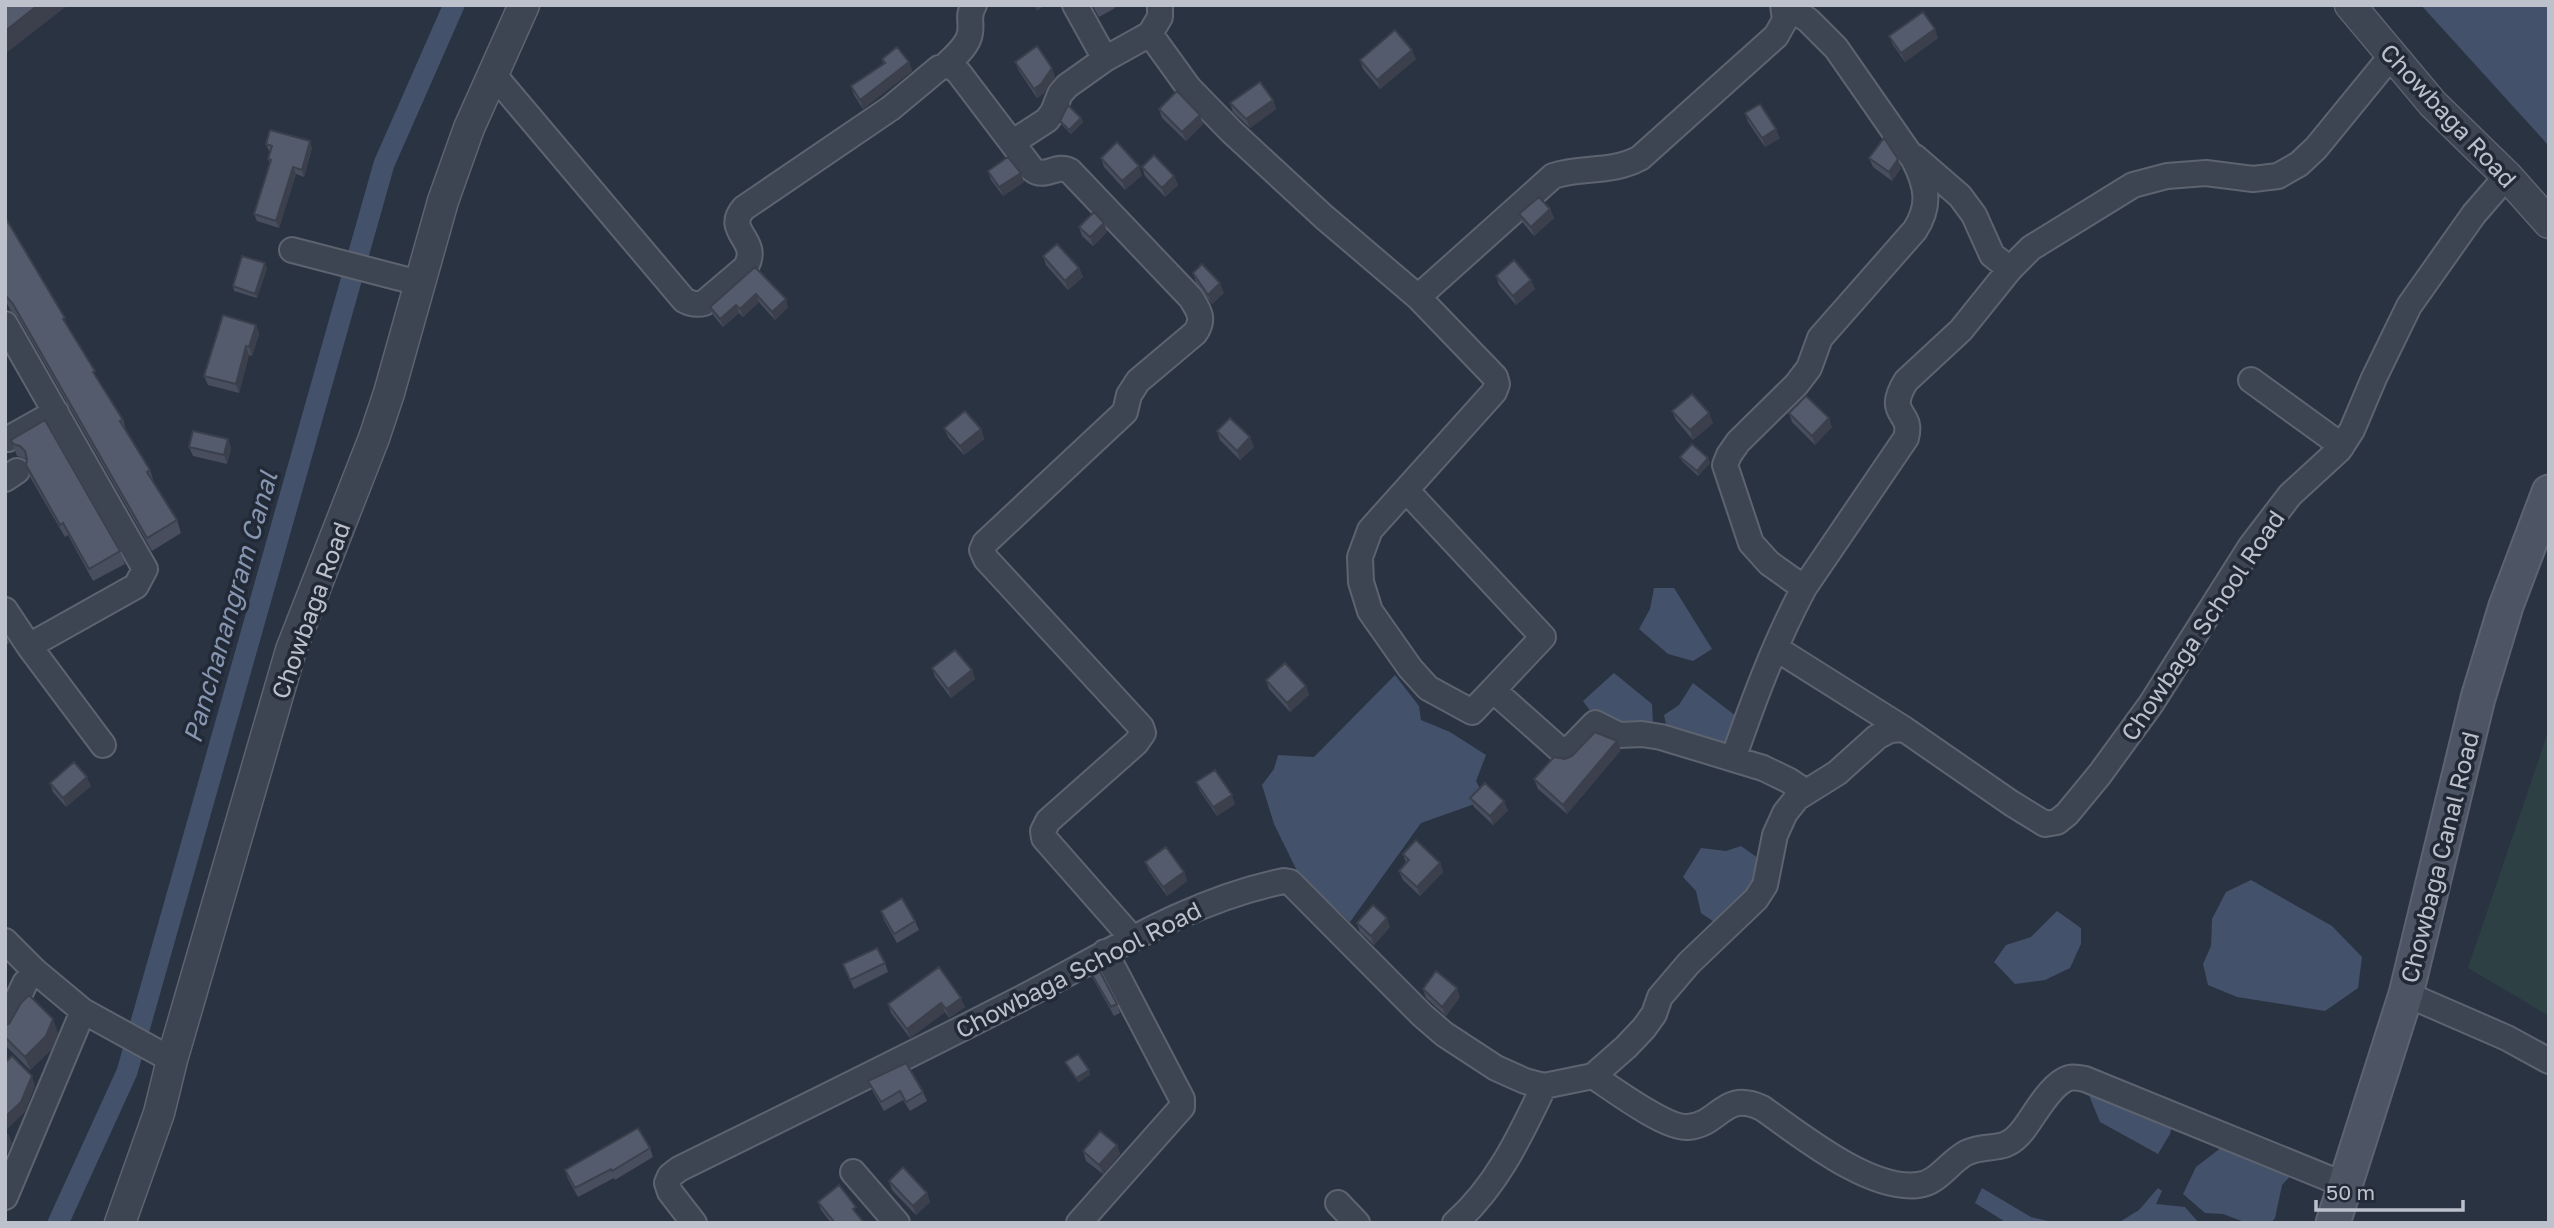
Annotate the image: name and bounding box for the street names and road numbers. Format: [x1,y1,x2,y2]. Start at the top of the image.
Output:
street label: Chowbaga Road [2375,37,2523,193]
street label: Chowbaga School Road [2114,504,2290,746]
street label: Chowbaga Road [265,518,355,702]
street label: Chowbaga Canal Road [2394,728,2484,986]
street label: Chowbaga School Road [950,894,1206,1044]

